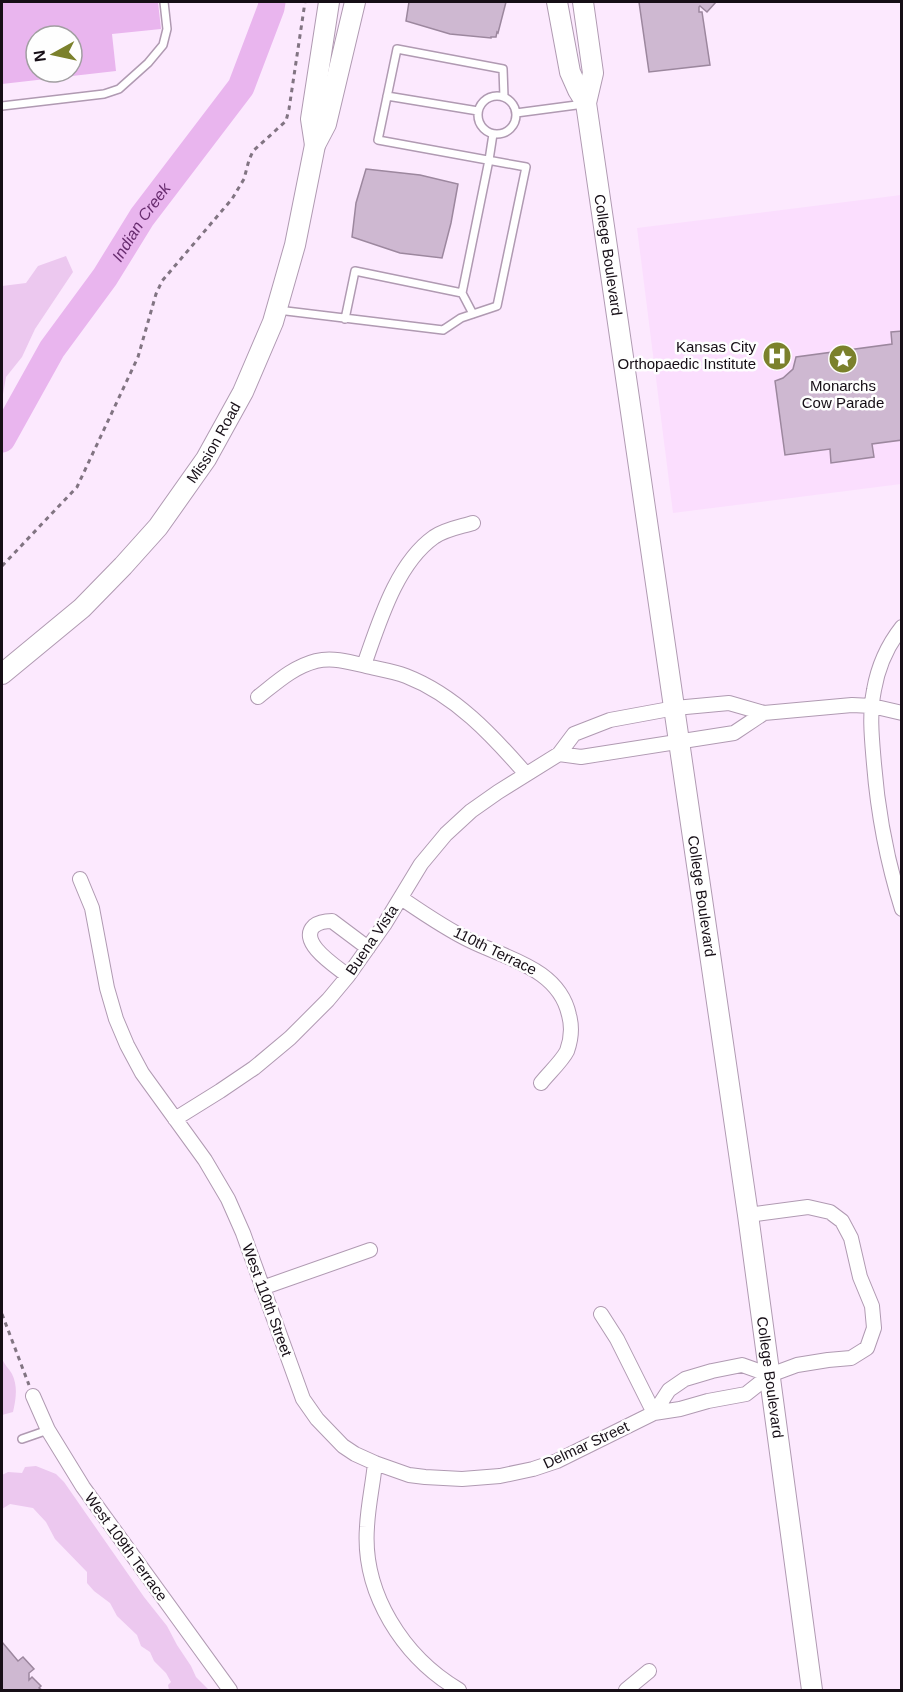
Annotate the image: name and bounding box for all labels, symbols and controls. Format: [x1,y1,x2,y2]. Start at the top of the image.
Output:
north arrow [24,24,84,84]
text: N [30,49,49,63]
water label: Indian Creek [109,179,174,264]
street label: College Boulevard [591,193,626,317]
place label: Kansas City Orthopaedic Institute [618,338,756,372]
hospital icon: Kansas City Orthopaedic Institute [761,340,793,372]
place icon: Monarchs Cow Parade [827,343,859,375]
place label: Monarchs Cow Parade [802,377,884,411]
street label: Mission Road [183,399,244,486]
street label: College Boulevard [685,834,719,958]
street label: Buena Vista [342,901,402,978]
street label: 110th Terrace [451,923,540,978]
street label: West 110th Street [239,1241,296,1359]
street label: College Boulevard [754,1315,787,1439]
street label: Delmar Street [540,1417,632,1472]
street label: West 109th Terrace [81,1489,171,1604]

